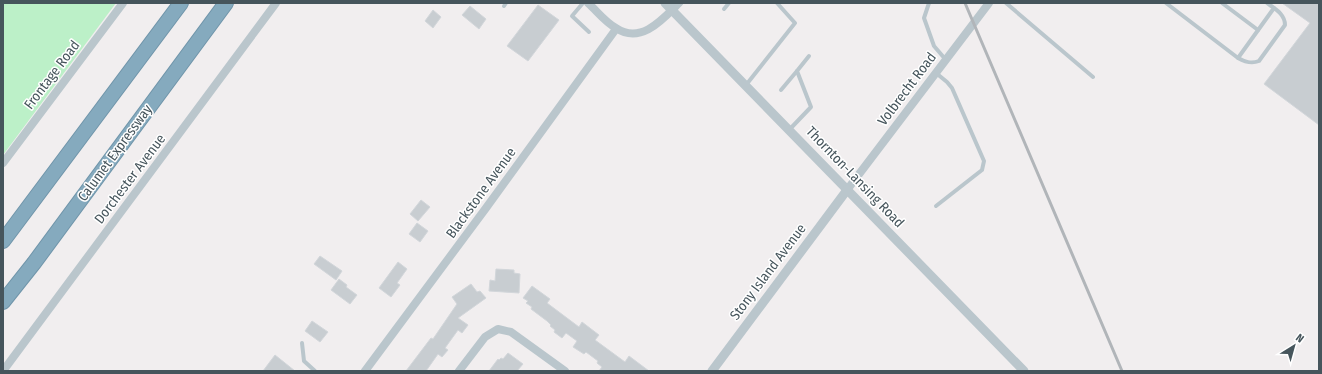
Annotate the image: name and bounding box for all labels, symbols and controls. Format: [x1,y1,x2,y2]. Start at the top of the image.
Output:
street label: Frontage Road [21,37,83,113]
street label: Volbrecht Road [874,49,940,129]
street label: Calumet Expressway [74,101,156,205]
street label: Thornton-Lansing Road [802,123,908,231]
street label: Dorchester Avenue [91,131,169,227]
street label: Blackstone Avenue [442,144,520,242]
street label: Stony Island Avenue [726,221,810,323]
north arrow [1274,326,1314,366]
text: N [1293,331,1306,346]

